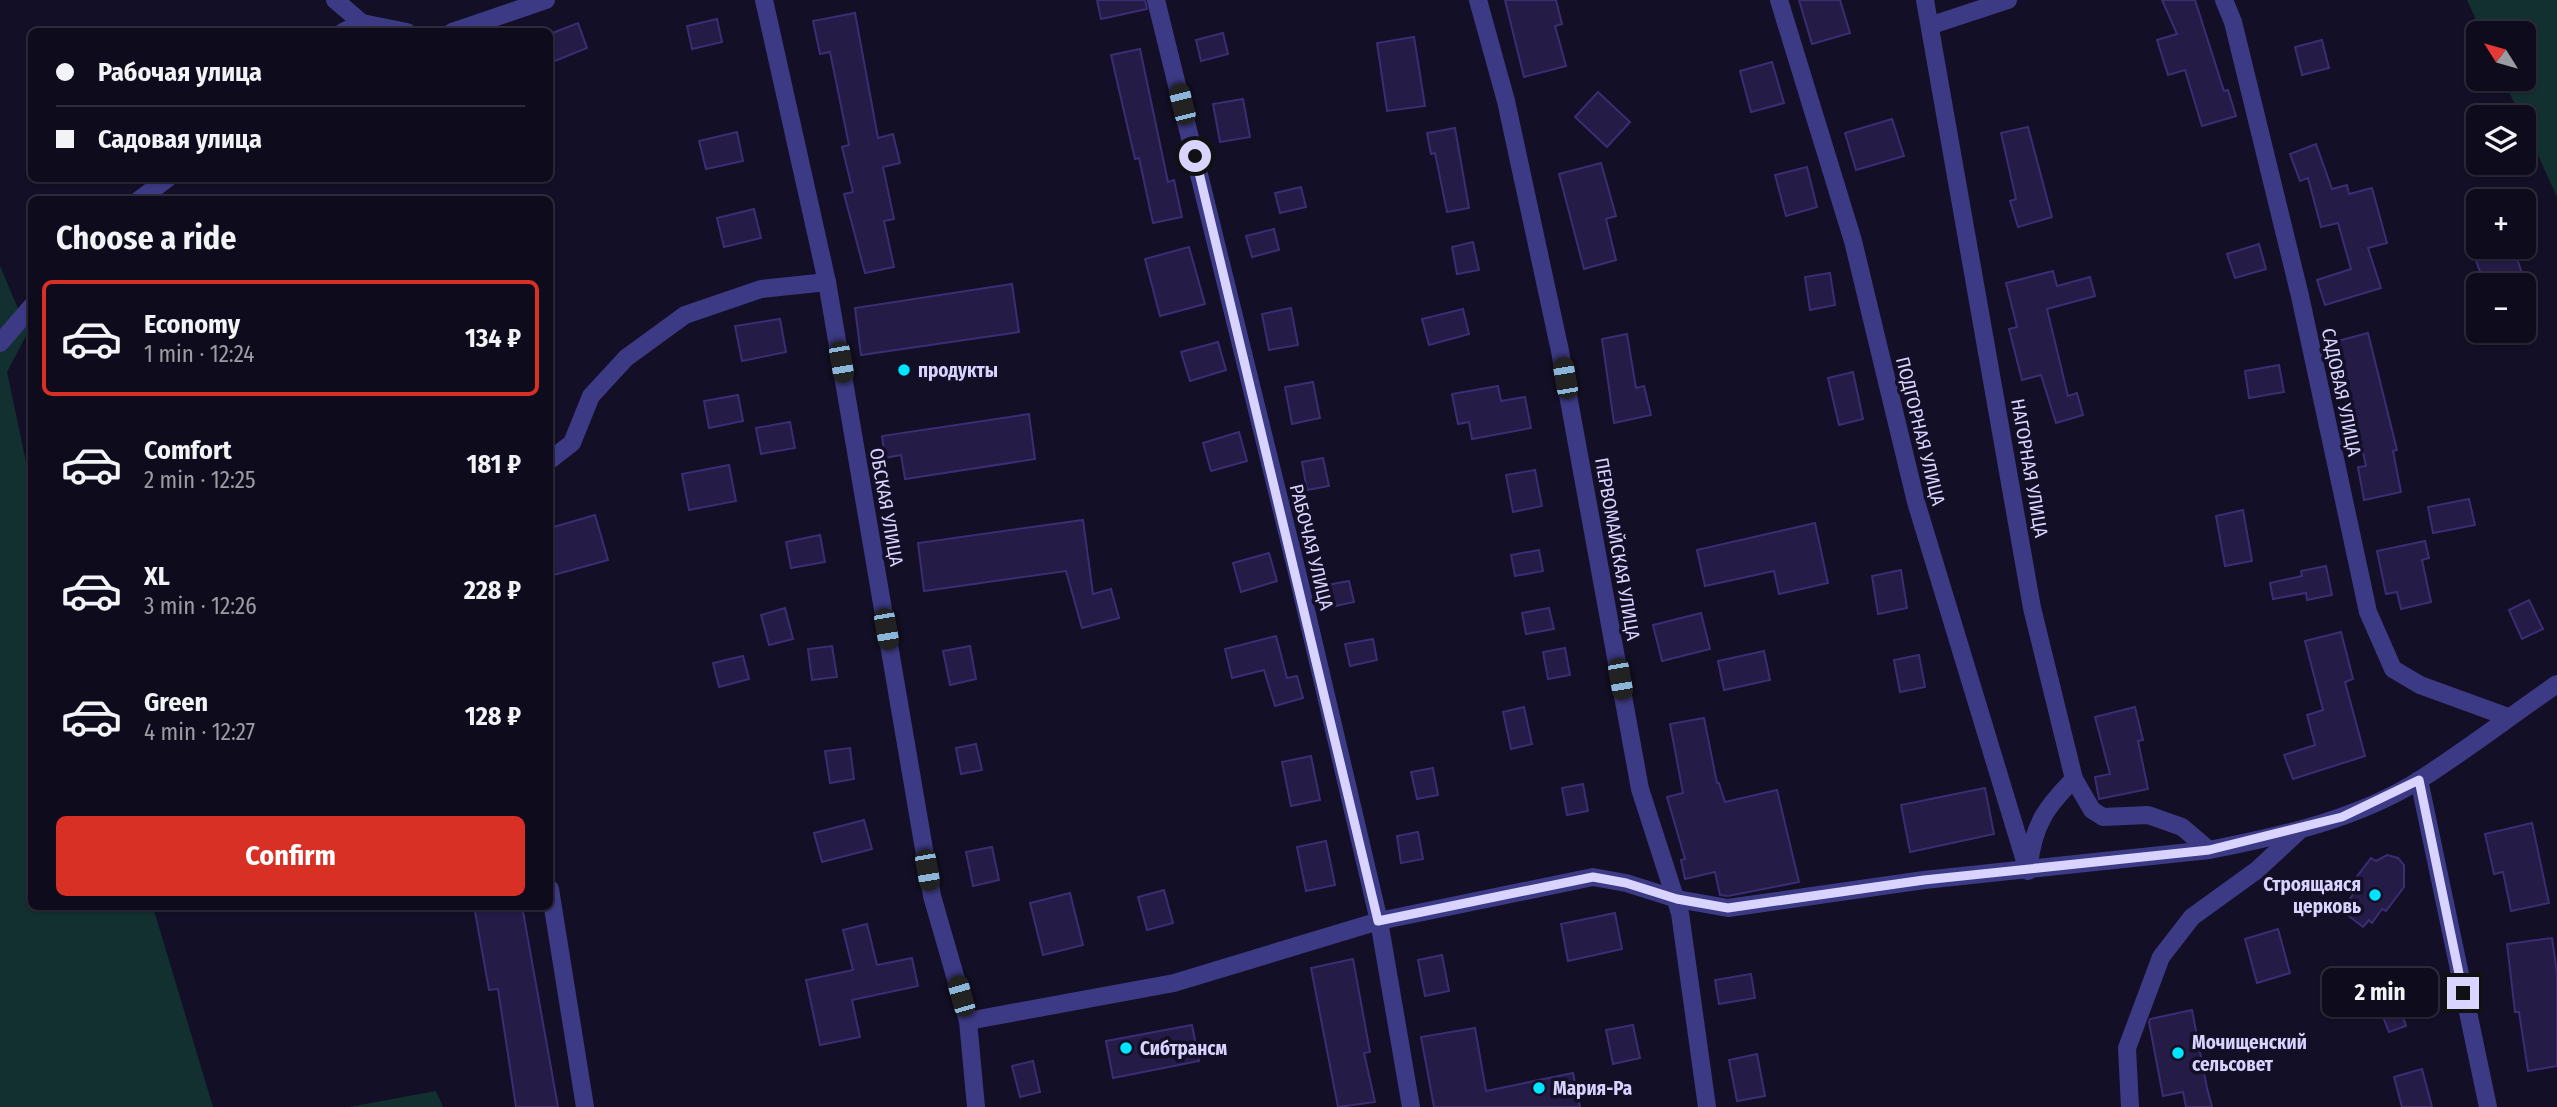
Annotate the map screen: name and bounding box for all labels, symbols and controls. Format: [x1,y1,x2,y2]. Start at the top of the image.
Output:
north arrow [2466,21,2536,91]
map controls [2466,21,2536,343]
text: Рабочая улица [98,57,262,88]
car [1167,81,1198,127]
button: layers [2466,105,2536,175]
text: Садовая улица [98,124,262,155]
route start [1179,140,1211,172]
button: + [2466,189,2536,259]
text: Choose a ride [56,219,237,257]
button: − [2466,273,2536,343]
icon: car [60,307,123,370]
text: Economy [144,309,240,340]
text: 134 ₽ [465,323,521,354]
street label: САДОВАЯ УЛИЦА [2317,326,2366,458]
car [828,339,855,385]
text: 1 min · 12:24 [144,340,254,368]
street label: ПОДГОРНАЯ УЛИЦА [1891,354,1950,508]
car [1552,355,1579,401]
place label: продукты [918,359,998,382]
marker: продукты [896,362,912,378]
street label: НАГОРНАЯ УЛИЦА [2006,397,2053,539]
icon: car [60,433,123,496]
text: Comfort [144,435,232,466]
street label: ОБСКАЯ УЛИЦА [865,446,908,568]
text: 181 ₽ [466,449,521,480]
street label: ПЕРВОМАЙСКАЯ УЛИЦА [1590,456,1645,642]
text: 2 min · 12:25 [144,466,256,494]
street label: РАБОЧАЯ УЛИЦА [1285,482,1338,612]
icon: car [60,559,123,622]
text: XL [144,561,170,592]
text: 228 ₽ [464,575,521,606]
text: 3 min · 12:26 [144,592,257,620]
car [873,606,900,652]
car [1607,656,1634,702]
icon: car [60,685,123,748]
text: Green [144,687,208,718]
text: 128 ₽ [465,701,521,732]
text: 4 min · 12:27 [144,718,255,746]
button: Confirm [56,816,525,896]
car [914,847,941,893]
place label: Строящаяся церковь [2263,873,2361,918]
marker: Строящаяся церковь [2367,887,2383,903]
callout: 2 min [2323,968,2438,1018]
car [946,973,977,1019]
route end [2447,977,2479,1009]
text: 2 min [2355,978,2406,1006]
place label: Мочищенский сельсовет [2192,1031,2307,1076]
place label: Сибтрансм [1140,1037,1228,1060]
marker: Сибтрансм [1118,1040,1134,1056]
marker: Мочищенский сельсовет [2170,1045,2186,1061]
place label: Мария-Ра [1553,1077,1632,1100]
marker: Мария-Ра [1531,1080,1547,1096]

